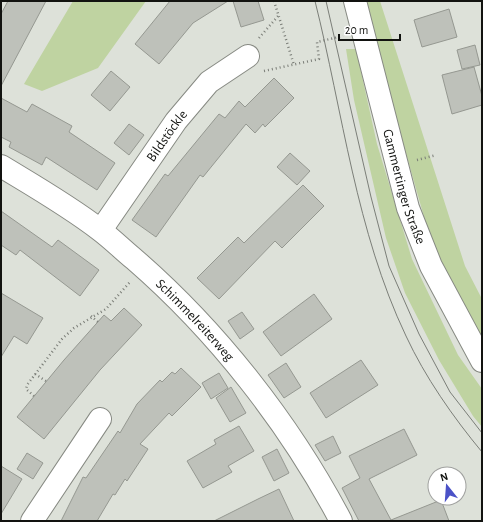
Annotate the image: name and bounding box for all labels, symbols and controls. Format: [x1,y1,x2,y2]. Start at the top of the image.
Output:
scale bar [339,16,400,42]
text: 20 m [345,24,368,36]
street label: Bildstöckle [144,108,190,164]
street label: Gammertinger Straße [380,128,428,246]
street label: Schimmelreiterweg [153,277,236,364]
north arrow [427,466,467,506]
text: N [439,471,449,483]

